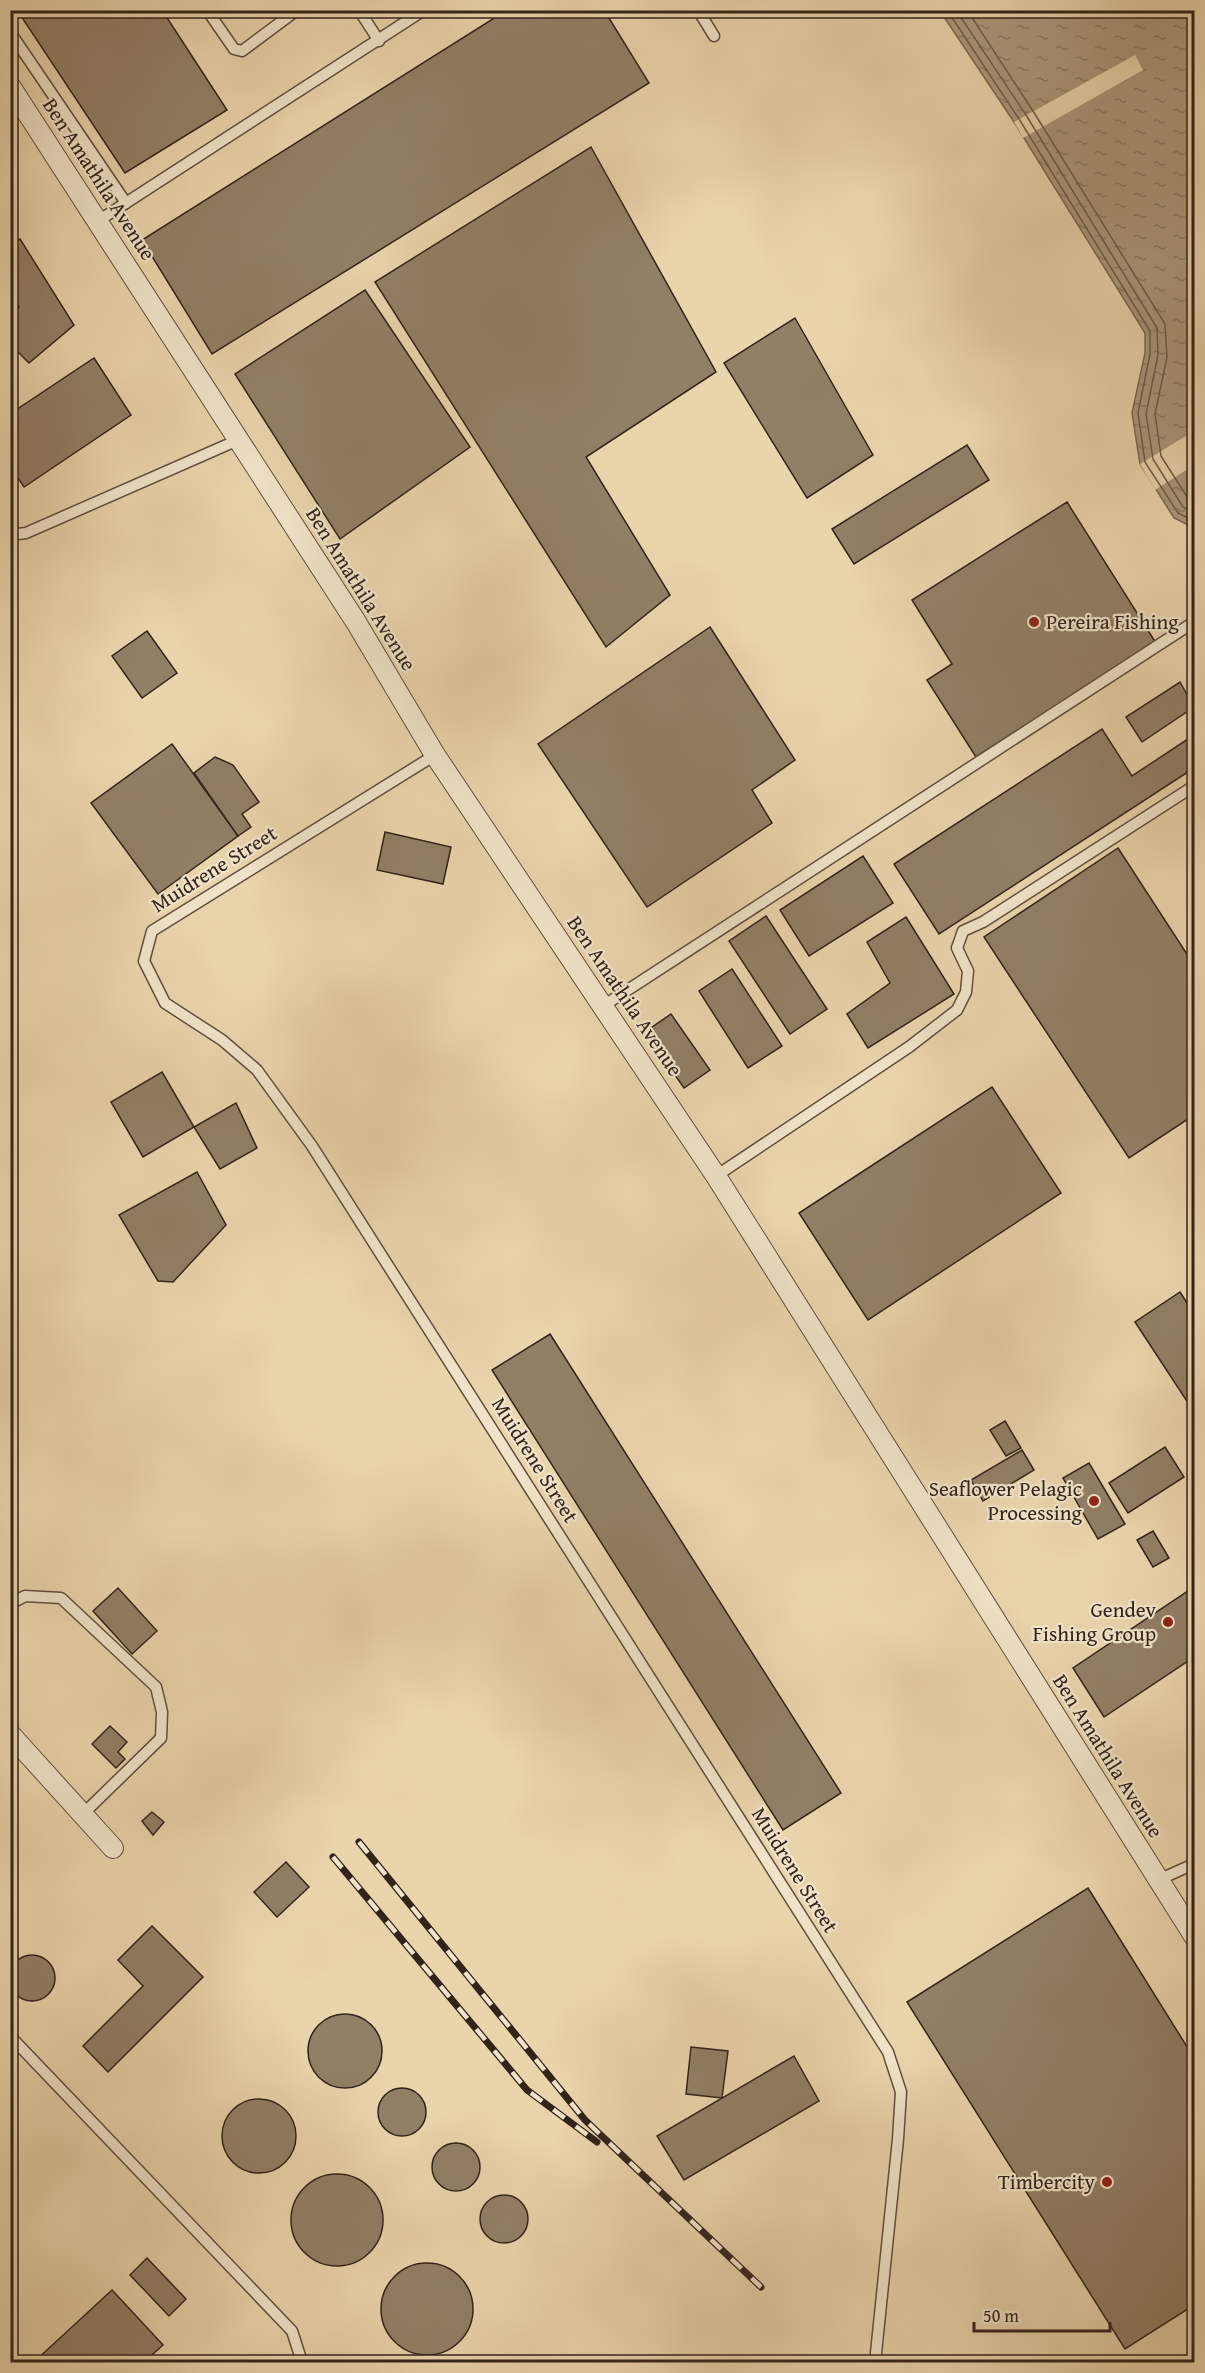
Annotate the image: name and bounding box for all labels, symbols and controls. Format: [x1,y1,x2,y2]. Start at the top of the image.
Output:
street label: Ben Amathila Avenue [35,91,164,266]
street label: Ben Amathila Avenue [298,501,424,677]
place label: Pereira Fishing [1046,606,1179,637]
marker: Pereira Fishing [1027,615,1041,629]
street label: Muidrene Street [145,817,283,920]
street label: Ben Amathila Avenue [560,909,691,1082]
street label: Muidrene Street [484,1391,587,1529]
place label: Seaflower Pelagic Processing [929,1473,1083,1528]
marker: Seaflower Pelagic Processing [1087,1494,1101,1508]
place label: Gendev Fishing Group [1033,1594,1157,1649]
marker: Gendev Fishing Group [1161,1615,1175,1629]
street label: Ben Amathila Avenue [1045,1668,1171,1844]
street label: Muidrene Street [744,1801,847,1939]
place label: Timbercity [998,2166,1096,2197]
marker: Timbercity [1100,2175,1114,2189]
scale bar [974,2295,1110,2333]
text: 50 m [983,2302,1019,2329]

